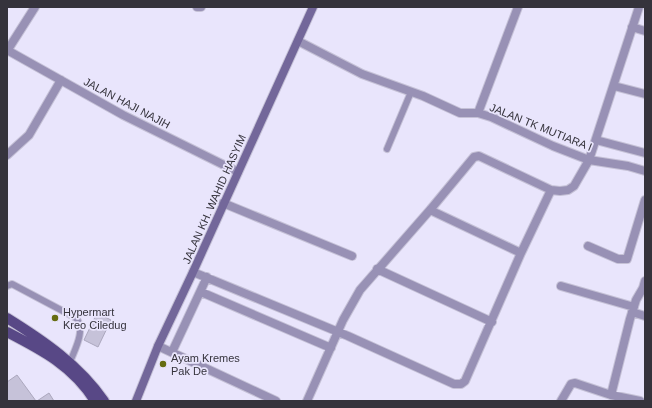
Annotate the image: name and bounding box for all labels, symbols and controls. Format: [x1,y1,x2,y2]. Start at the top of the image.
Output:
street label: JALAN HAJI NAJIH [82,75,172,131]
street label: JALAN TK MUTIARA I [488,101,594,153]
street label: JALAN KH. WAHID HASYIM [180,133,248,265]
place label: Hypermart Kreo Ciledug [63,306,127,331]
marker: Hypermart Kreo Ciledug [50,313,60,323]
place label: Ayam Kremes Pak De [171,352,240,377]
marker: Ayam Kremes Pak De [158,359,168,369]

